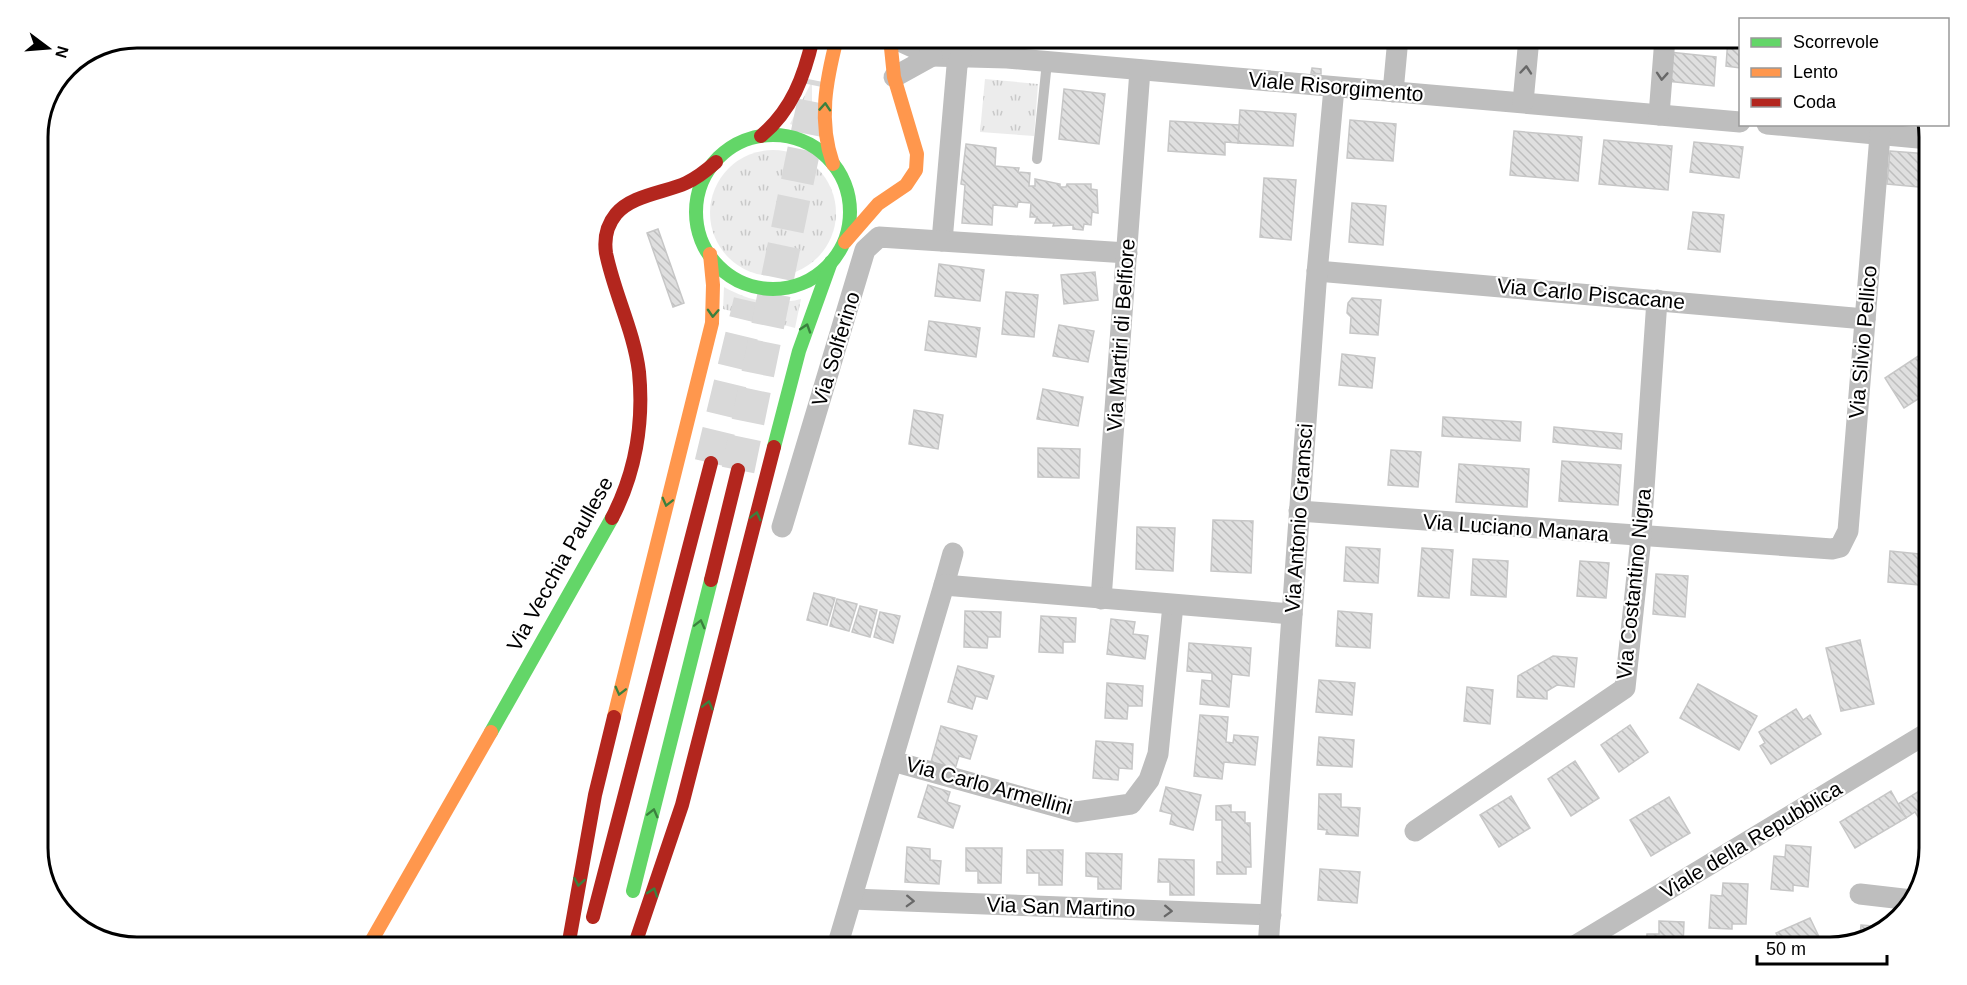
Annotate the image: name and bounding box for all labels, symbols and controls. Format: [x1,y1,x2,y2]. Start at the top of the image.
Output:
north arrow [18,18,78,78]
legend [1739,18,1949,126]
text: Scorrevole [1793,32,1879,52]
text: N [52,44,72,60]
text: Lento [1793,62,1838,82]
one-way arrow [1519,65,1532,74]
street label: Viale Risorgimento [1247,67,1425,106]
one-way arrow [1656,72,1669,81]
text: Coda [1793,92,1837,112]
one-way arrow [818,102,831,111]
street label: Via Martiri di Belfiore [1102,238,1139,432]
street label: Via Silvio Pellico [1844,264,1881,420]
street label: Via Carlo Piscacane [1496,274,1686,313]
street label: Via Solferino [807,289,864,409]
one-way arrow [707,308,720,317]
one-way arrow [799,323,811,334]
street label: Via Antonio Gramsci [1280,422,1317,613]
street label: Via Vecchia Paullese [502,473,617,655]
street label: Via Costantino Nigra [1612,487,1655,681]
one-way arrow [662,497,675,507]
street label: Via Luciano Manara [1422,510,1610,545]
one-way arrow [749,512,762,522]
one-way arrow [692,619,705,629]
one-way arrow [615,686,628,696]
one-way arrow [701,700,713,711]
street label: Via Carlo Armellini [903,752,1075,819]
street label: Viale della Repubblica [1656,776,1846,903]
one-way arrow [645,808,658,818]
one-way arrow [574,877,586,886]
one-way arrow [645,887,658,898]
street label: Via San Martino [986,892,1136,921]
one-way arrow [906,895,915,908]
one-way arrow [1163,904,1172,917]
scale bar [1757,928,1888,966]
text: 50 m [1766,939,1806,959]

